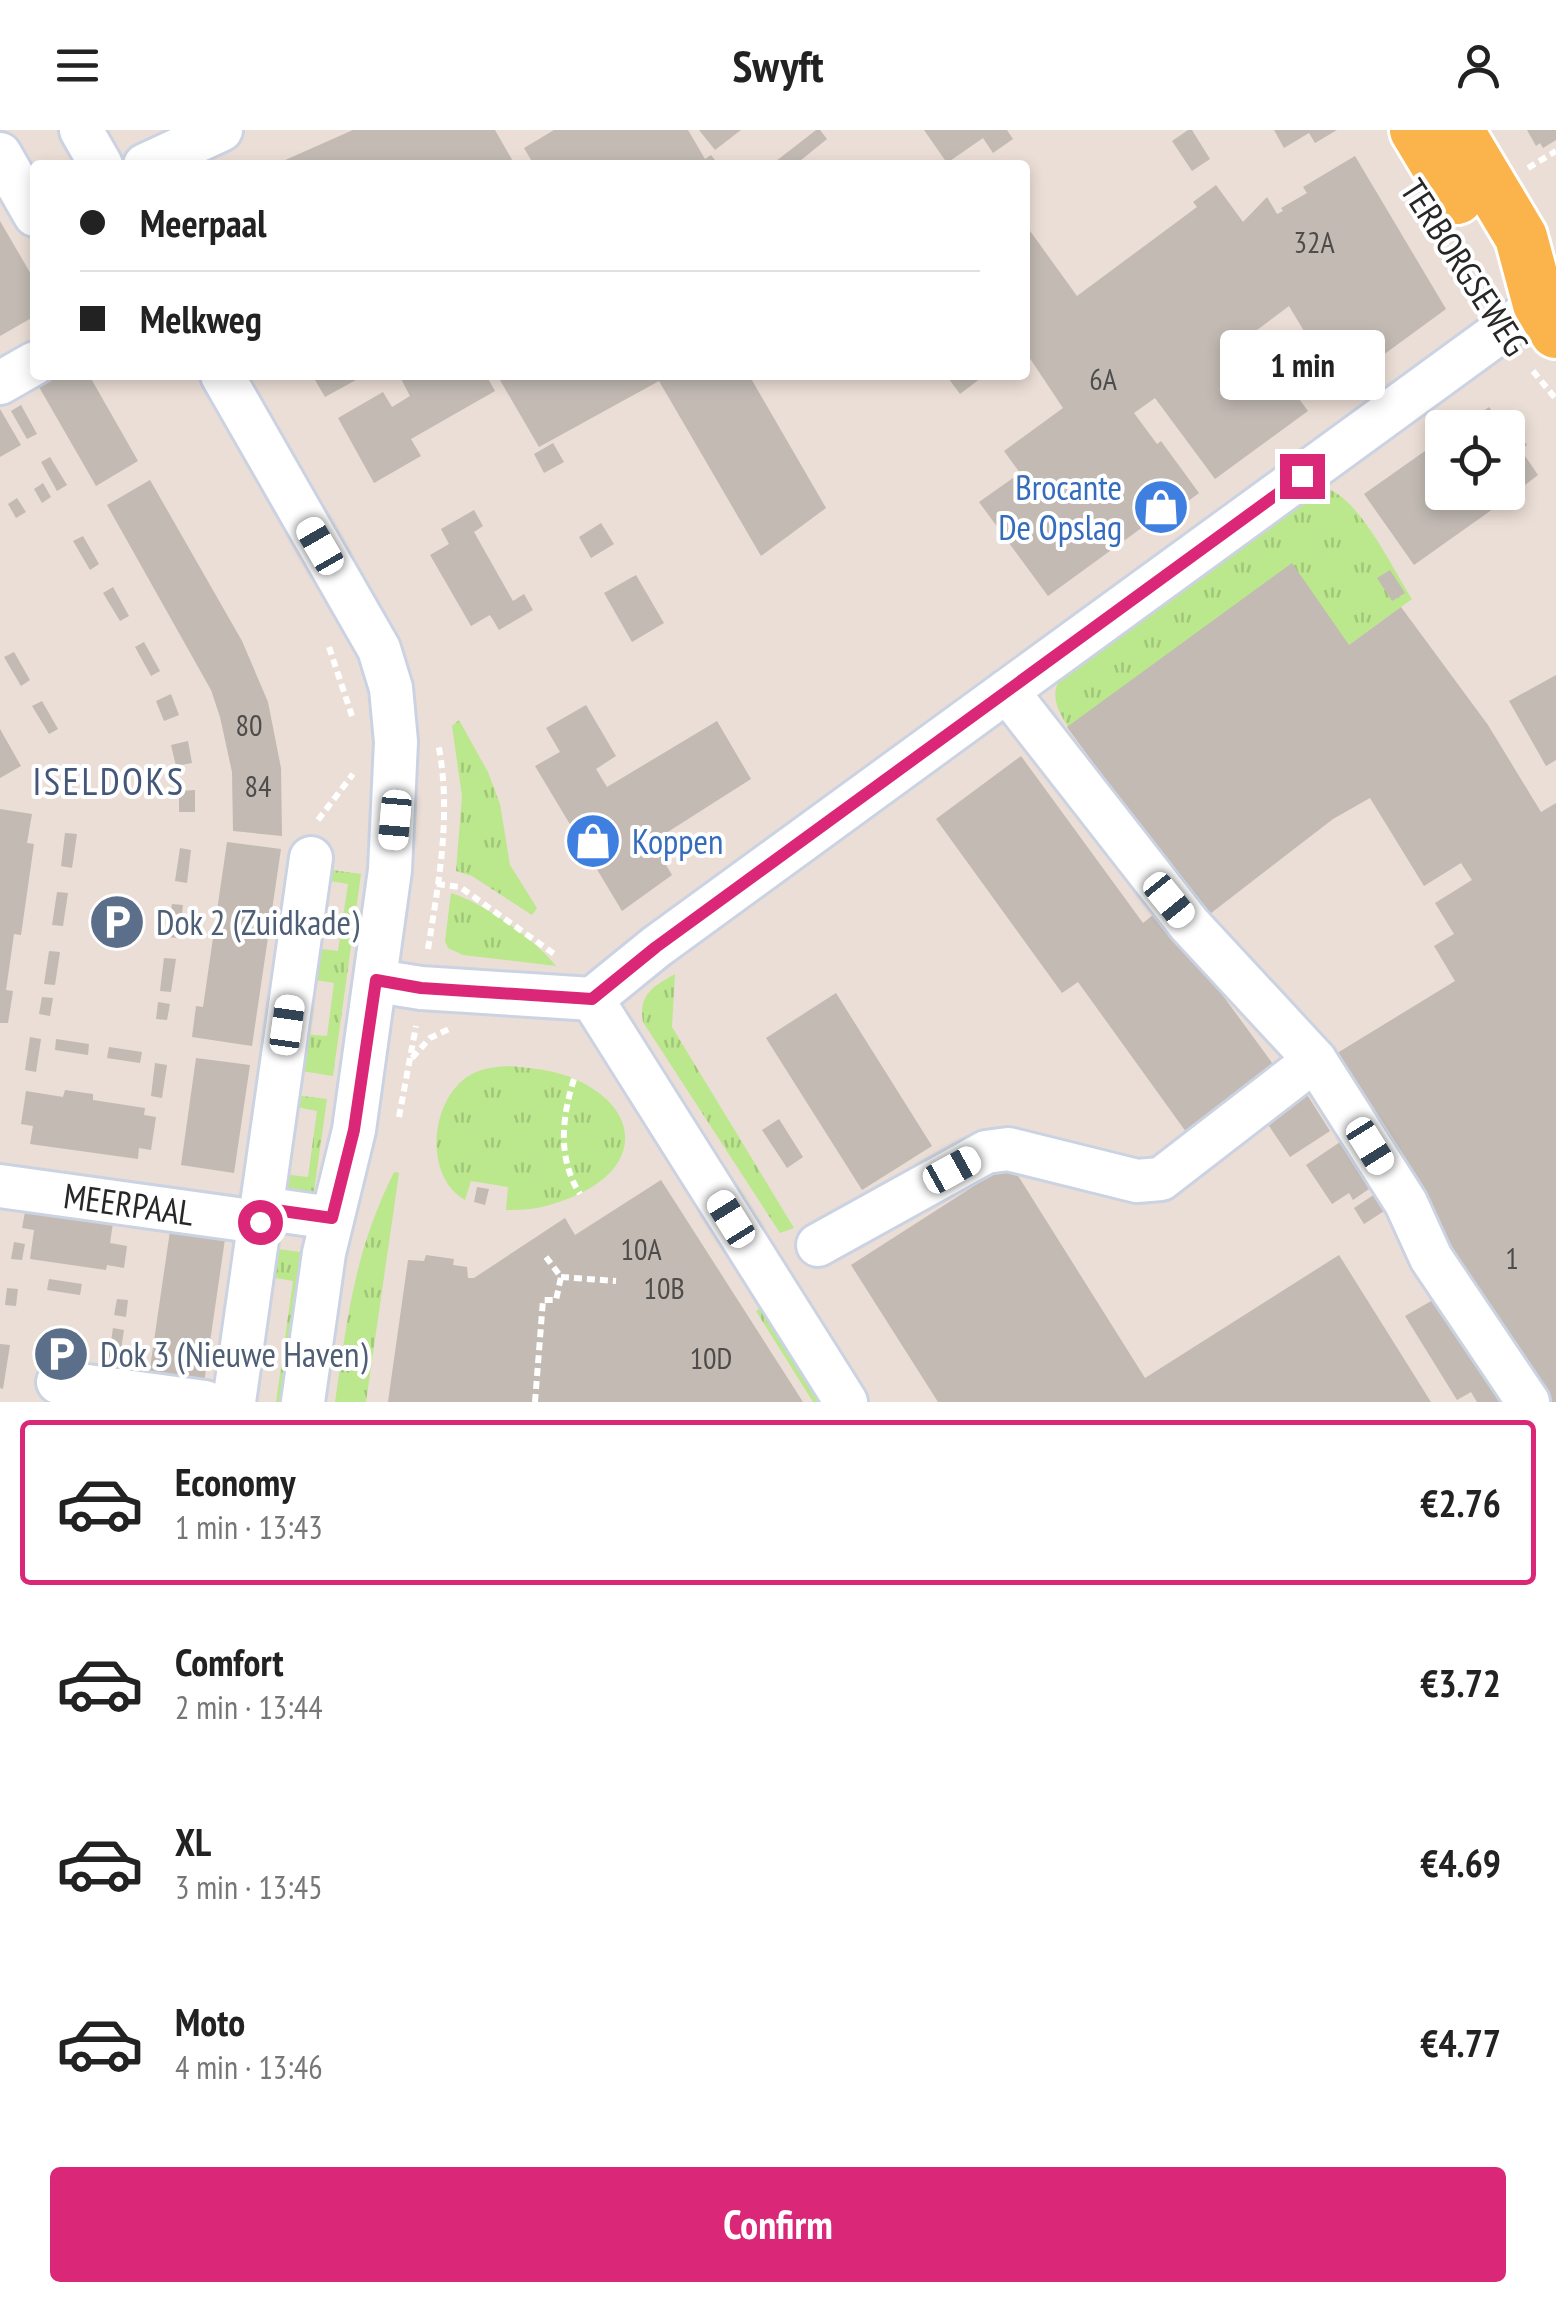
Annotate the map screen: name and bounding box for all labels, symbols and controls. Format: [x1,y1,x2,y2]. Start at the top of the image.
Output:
text: Swyft [733,36,824,94]
icon: menu [50,38,105,93]
icon: person [1451,38,1506,93]
street label: TERBORGSEWEG [1391,170,1539,364]
text: Meerpaal [140,198,267,247]
house number: 32A [1293,222,1335,261]
text: Melkweg [140,294,262,343]
callout: 1 min [1220,331,1384,401]
text: 1 min [1270,344,1335,386]
house number: 6A [1089,359,1118,398]
map controls [1425,410,1525,510]
button: locate [1425,410,1525,510]
route end [1280,454,1325,499]
place label: Brocante De Opslag [998,464,1122,550]
shop icon: Brocante De Opslag [1131,477,1191,537]
car [292,513,348,579]
house number: 80 [236,705,263,744]
district label: ISELDOKS [32,756,186,805]
house number: 84 [245,766,272,805]
car [377,789,413,851]
shop icon: Koppen [563,811,623,871]
place label: Koppen [632,818,723,864]
car [1138,867,1200,933]
parking icon: Dok 2 (Zuidkade) [87,892,147,952]
place label: Dok 2 (Zuidkade) [156,899,360,945]
car [268,993,306,1057]
car [1341,1113,1399,1179]
car [918,1142,986,1198]
street label: MEERPAAL [61,1172,197,1236]
car [702,1186,760,1252]
route start [238,1200,283,1245]
house number: 10A [620,1229,662,1268]
house number: 1 [1505,1238,1519,1277]
house number: 10B [643,1268,685,1307]
parking icon: Dok 3 (Nieuwe Haven) [31,1324,91,1384]
place label: Dok 3 (Nieuwe Haven) [100,1331,368,1377]
house number: 10D [690,1338,732,1377]
text: Economy [175,1457,295,1506]
icon: car [55,1458,145,1548]
text: €2.76 [1420,1478,1501,1527]
text: 1 min · 13:43 [175,1506,323,1548]
text: Comfort [175,1637,284,1686]
icon: car [55,1638,145,1728]
text: €3.72 [1420,1658,1501,1707]
text: 2 min · 13:44 [175,1686,323,1728]
text: XL [175,1817,211,1866]
icon: car [55,1818,145,1908]
text: €4.69 [1420,1838,1501,1887]
text: 3 min · 13:45 [175,1866,323,1908]
text: Moto [175,1997,245,2046]
icon: car [55,1998,145,2088]
text: €4.77 [1420,2018,1501,2067]
text: 4 min · 13:46 [175,2046,323,2088]
button: Confirm [50,2167,1506,2282]

